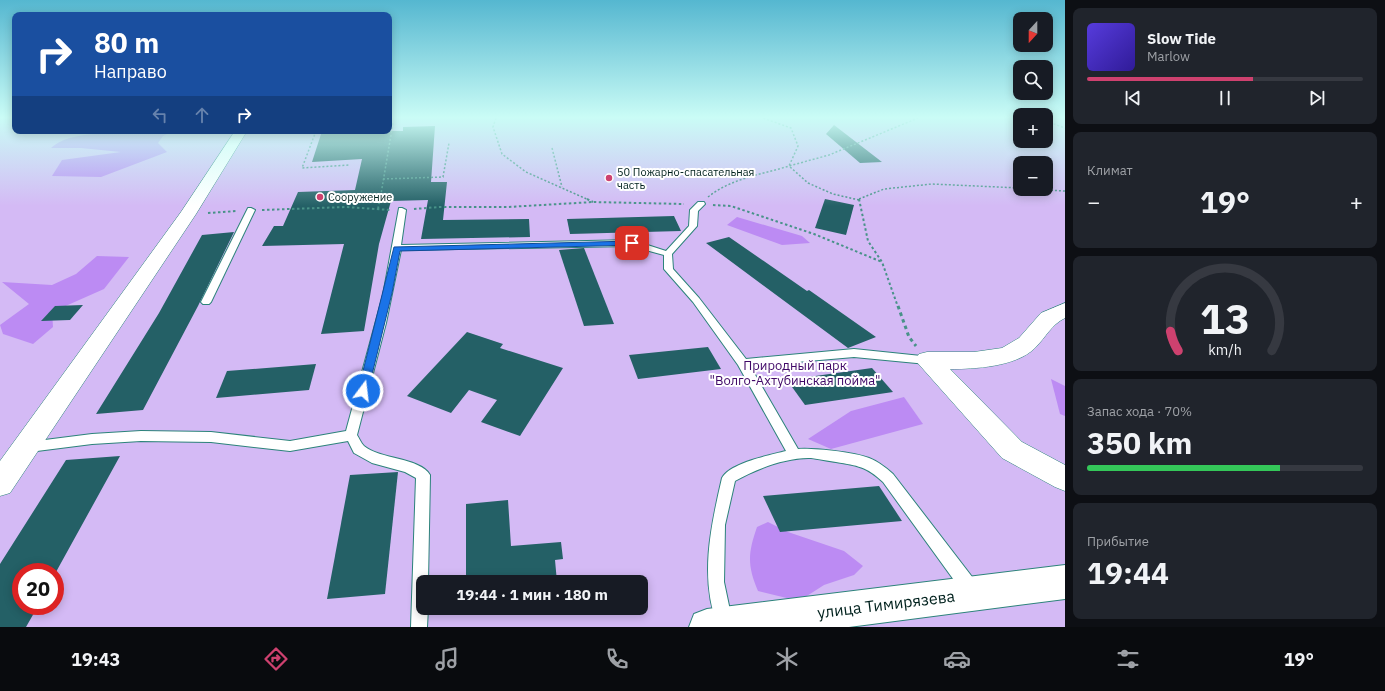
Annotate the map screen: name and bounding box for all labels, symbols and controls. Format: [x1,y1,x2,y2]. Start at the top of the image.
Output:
north arrow [1013,12,1053,52]
map controls [1013,12,1053,196]
text: 80 m [94,24,159,61]
icon: right [28,28,80,80]
text: Slow Tide [1147,29,1216,48]
text: Marlow [1147,48,1190,65]
text: Направо [94,60,167,83]
button: search [1013,60,1053,100]
icon: previous [1122,87,1144,109]
icon: pause [1214,87,1236,109]
icon: next [1306,87,1328,109]
icon: left [149,104,171,126]
icon: ahead [191,104,213,126]
icon: right [233,104,255,126]
button: + [1013,108,1053,148]
button: − [1013,156,1053,196]
text: Климат [1087,162,1133,179]
place label: 50 Пожарно-спасательная часть [617,165,754,192]
marker: 50 Пожарно-спасательная часть [604,173,614,183]
text: 19° [1200,182,1250,221]
text: − [1087,187,1100,216]
text: + [1350,187,1363,216]
place label: Сооружение [328,190,392,204]
marker: Сооружение [315,192,325,202]
pin [615,226,649,260]
icon: arrive [621,232,643,254]
text: 13 [1200,291,1250,345]
text: km/h [1208,340,1242,359]
park label: Природный парк "Волго-Ахтубинская пойма" [710,357,880,389]
position arrow [342,370,384,412]
text: Запас хода · 70% [1087,403,1192,420]
text: 350 km [1087,423,1192,462]
text: Прибытие [1087,533,1149,550]
text: 19:44 [1087,553,1169,592]
speed limit sign: 20 [12,563,64,615]
text: 19:44 · 1 мин · 180 m [456,585,608,604]
street label: улица Тимирязева [816,586,956,622]
icon: directions [262,645,290,673]
icon: music [433,645,461,673]
icon: phone [603,645,631,673]
icon: climate [773,645,801,673]
icon: car [943,645,971,673]
icon: filters [1114,645,1142,673]
text: 19:43 [71,648,120,671]
text: 19° [1284,648,1314,671]

